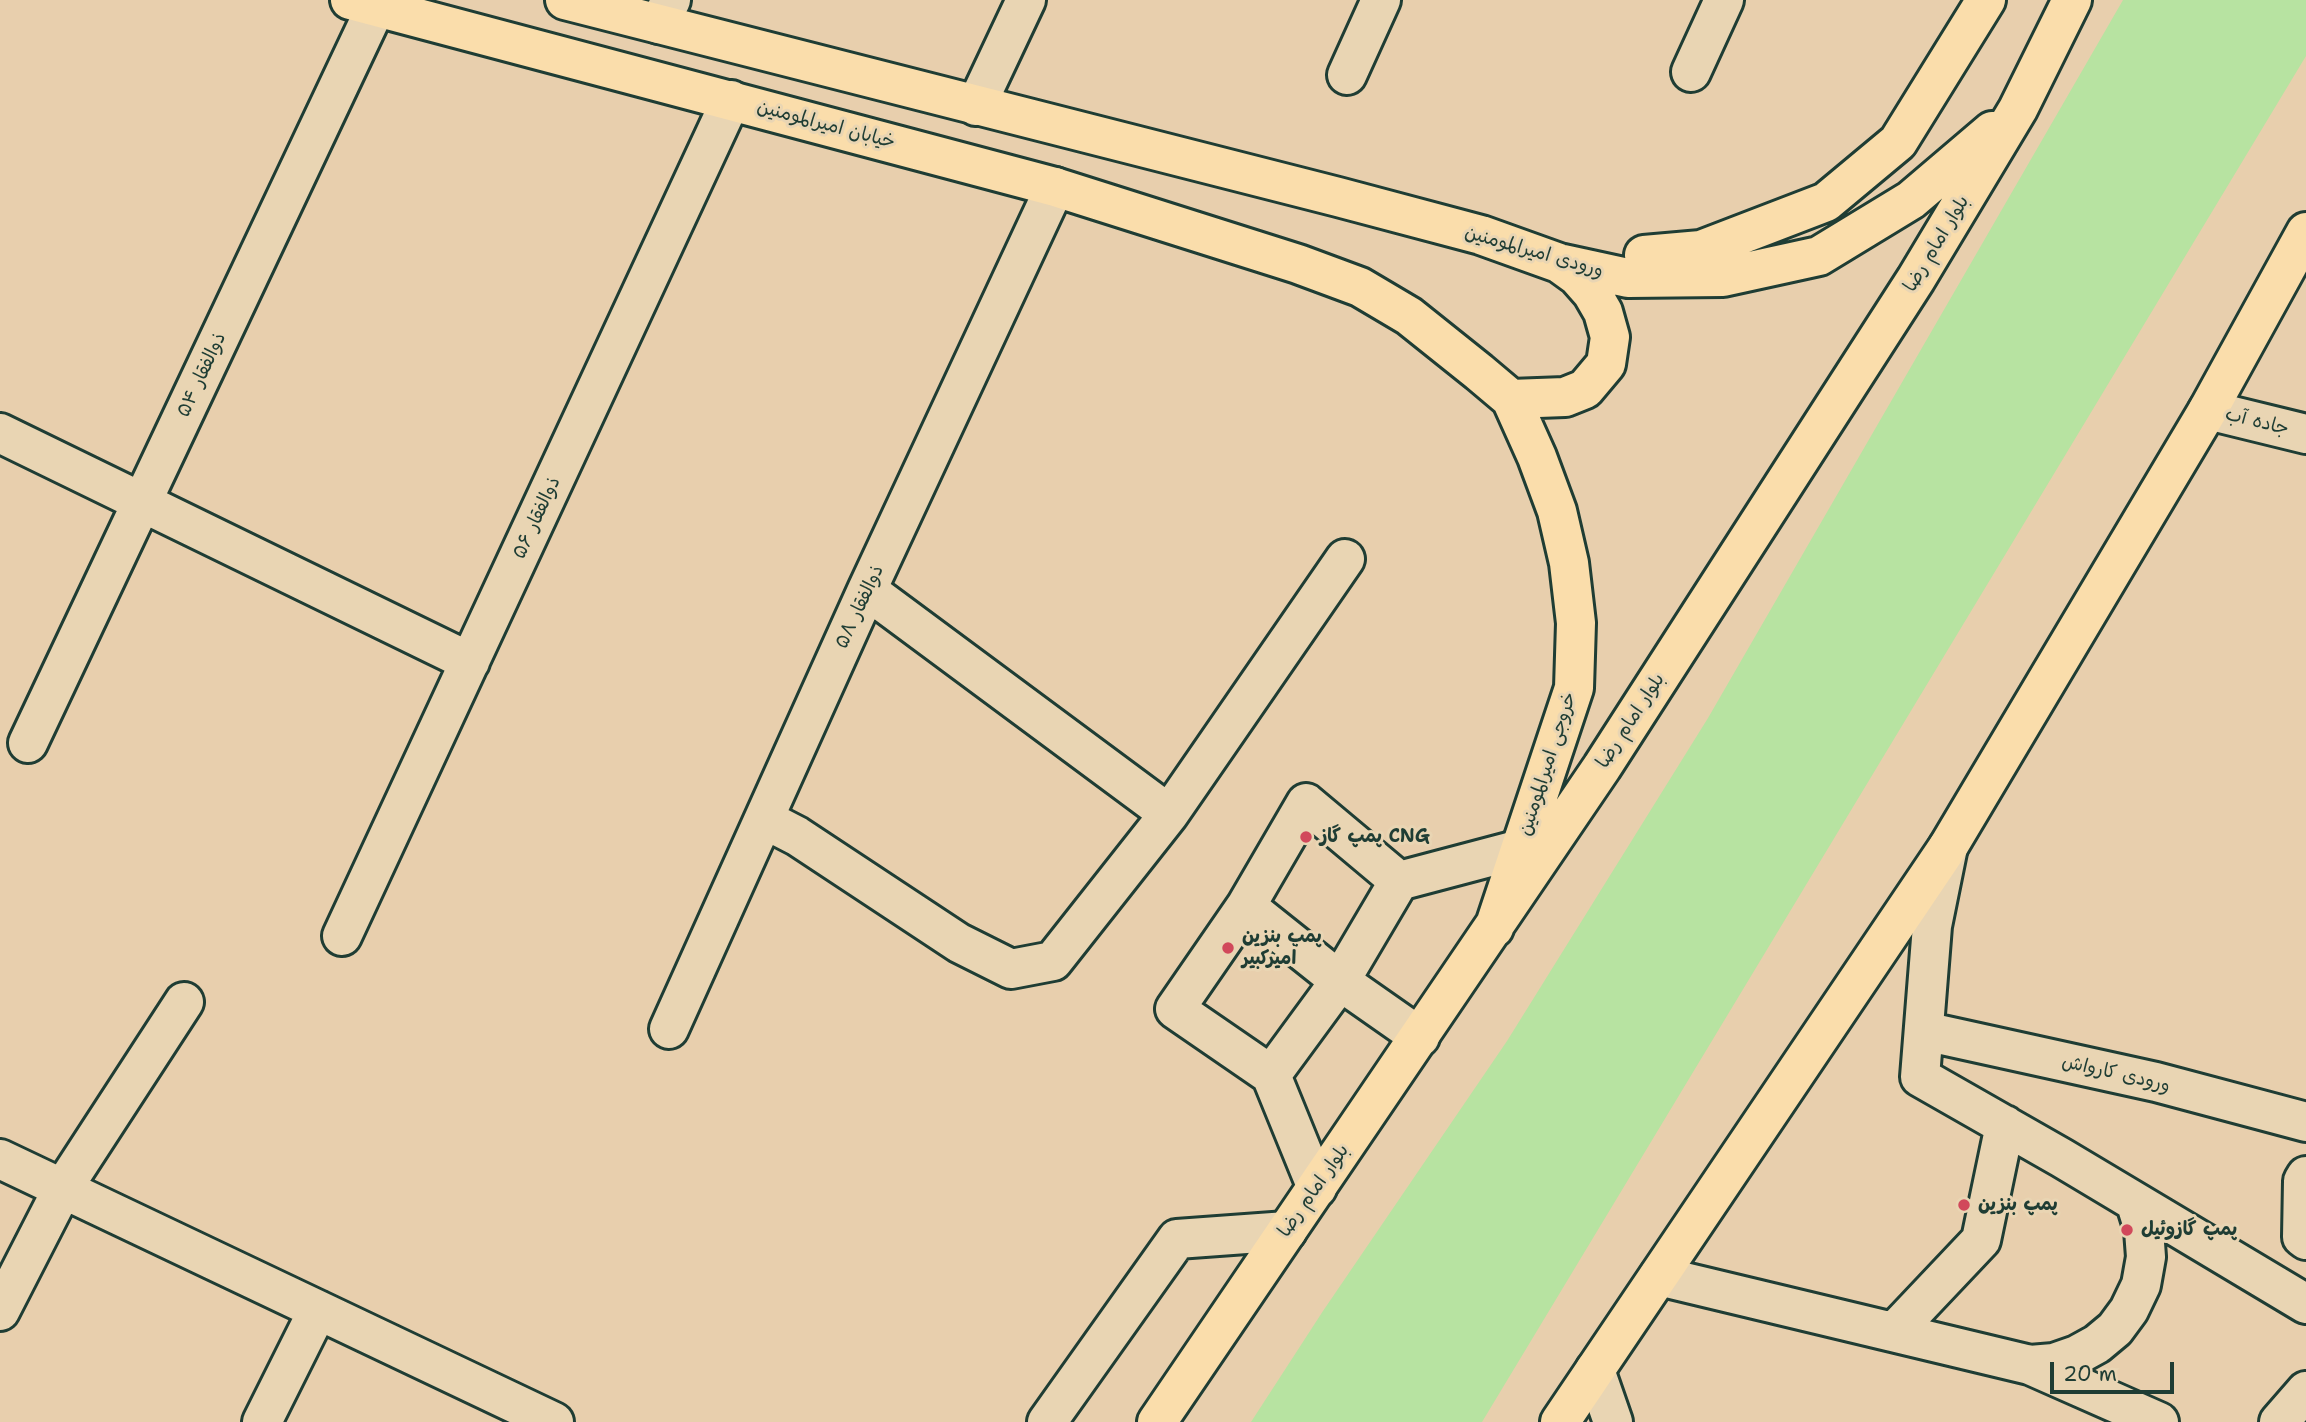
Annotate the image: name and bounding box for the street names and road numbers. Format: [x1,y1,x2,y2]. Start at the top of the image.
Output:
street label: خیابان امیرالمومنین [754,96,898,154]
street label: بلوار امام رضا [1899,192,1975,296]
street label: ورودی امیرالمومنین [1462,221,1606,283]
street label: ذوالفقار ۵۴ [173,329,231,421]
street label: جاده آب [2223,403,2291,441]
street label: ذوالفقار ۵۶ [508,473,566,563]
street label: ذوالفقار ۵۸ [831,562,889,652]
street label: بلوار امام رضا [1592,669,1670,773]
street label: خروجی امیرالمومنین [1514,689,1582,839]
street label: ورودی کارواش [2060,1050,2172,1098]
street label: بلوار امام رضا [1274,1140,1354,1242]

